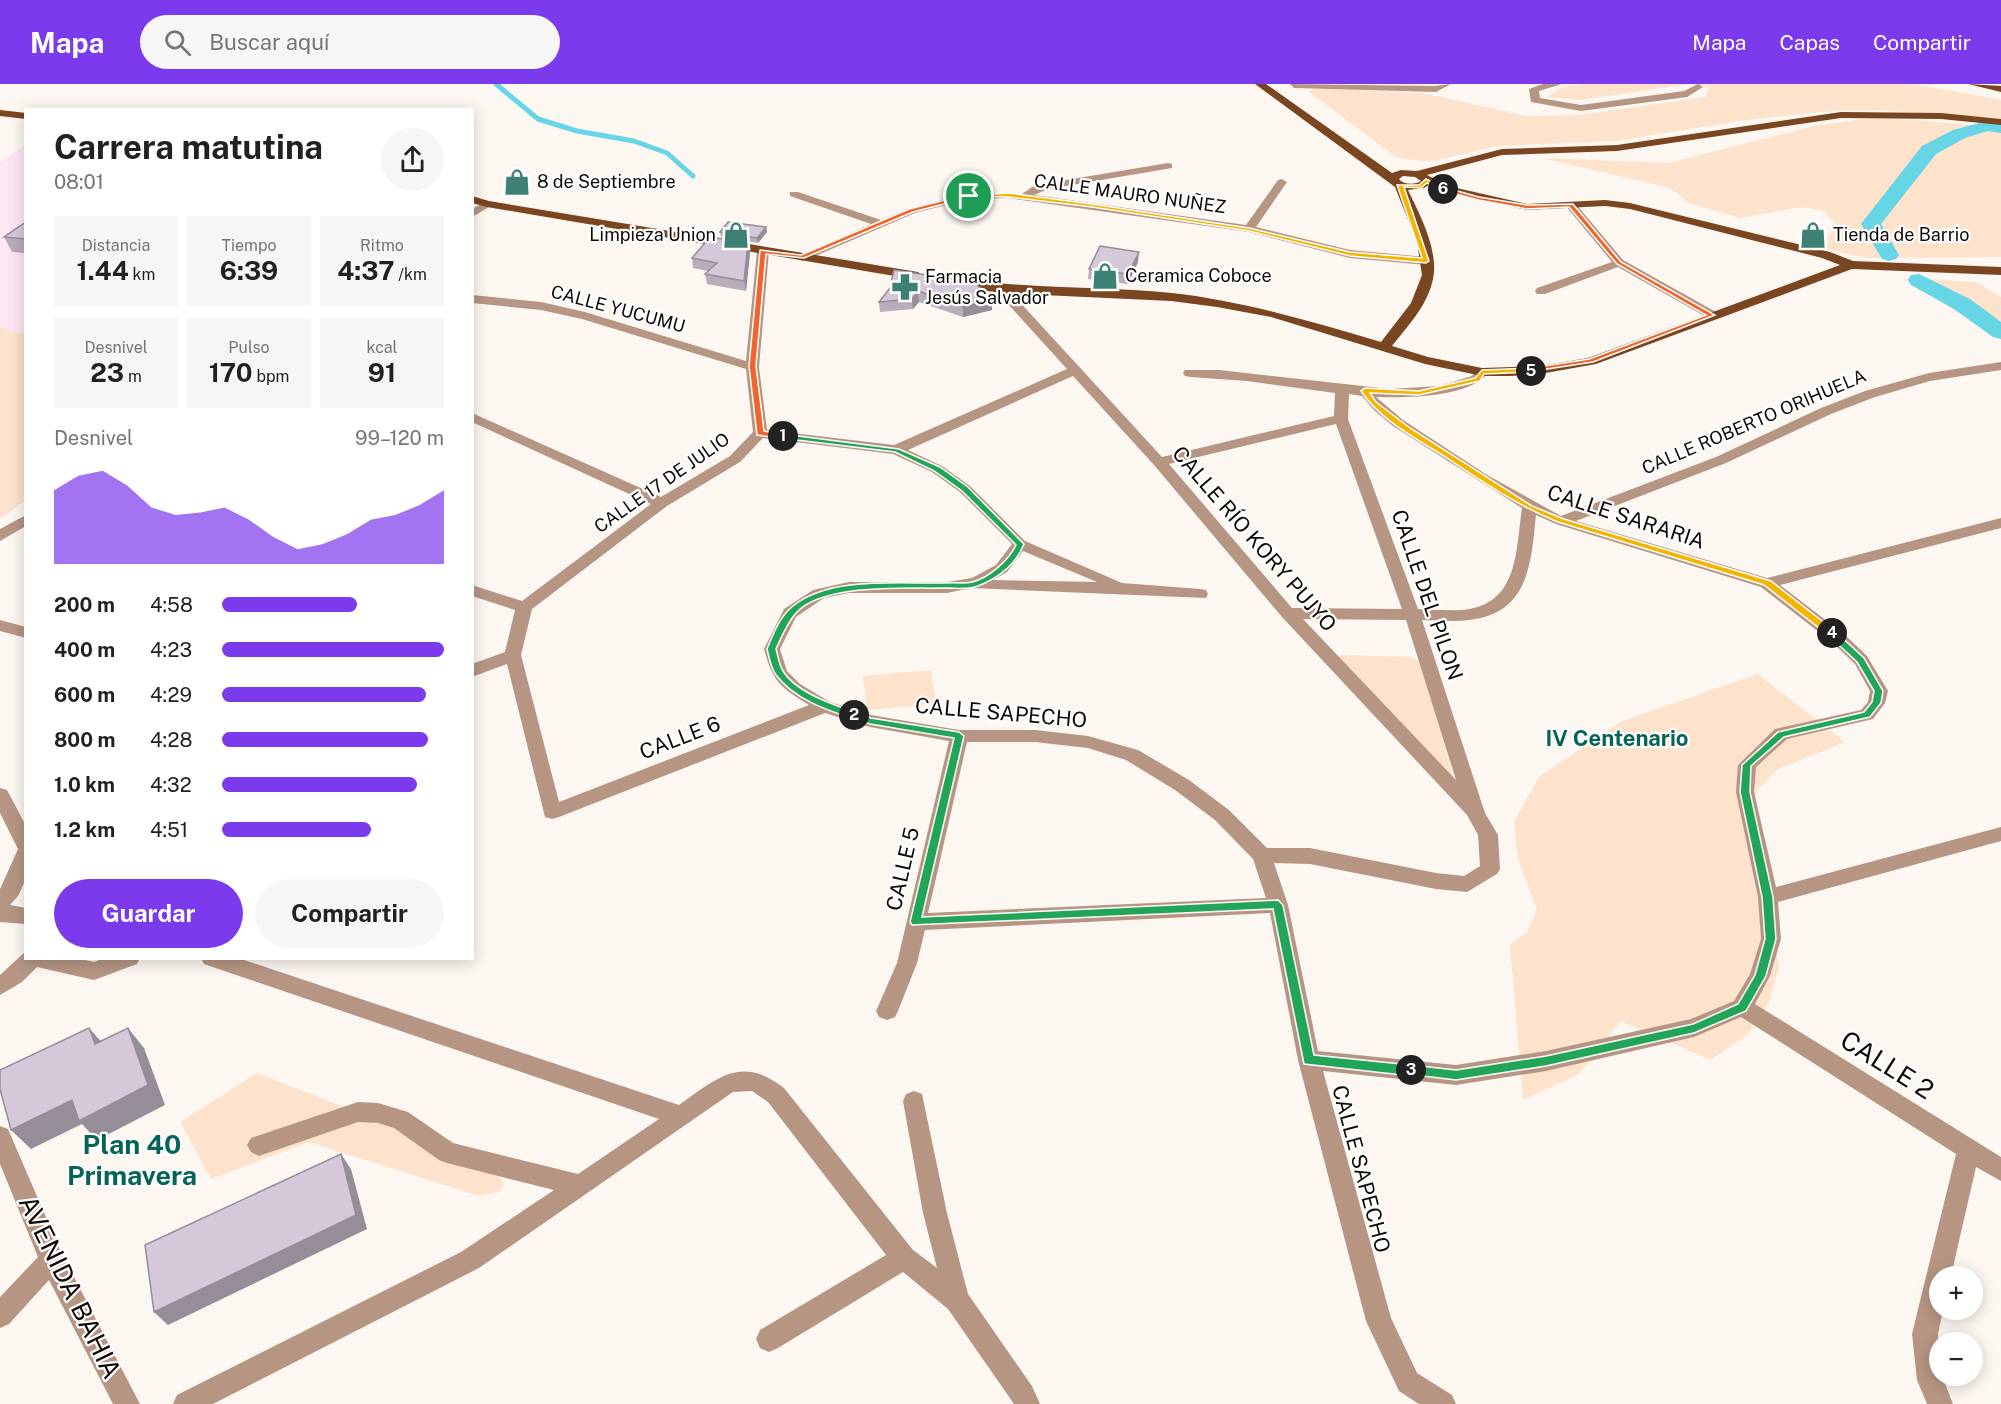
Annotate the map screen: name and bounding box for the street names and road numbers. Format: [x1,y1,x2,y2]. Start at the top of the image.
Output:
street label: CALLE MAURO NUÑEZ [1033,169,1228,217]
street label: CALLE YUCUMU [549,280,688,337]
street label: CALLE ROBERTO ORIHUELA [1638,365,1869,478]
street label: CALLE 17 DE JULIO [590,428,733,537]
street label: CALLE RÍO KORY PUJYO [1167,441,1342,636]
street label: CALLE SARARIA [1544,479,1708,554]
street label: CALLE DEL PILON [1387,506,1468,683]
street label: CALLE SAPECHO [914,693,1088,732]
street label: CALLE 6 [636,711,724,764]
street label: CALLE 5 [881,825,924,913]
street label: CALLE 2 [1835,1024,1940,1105]
street label: CALLE SAPECHO [1327,1082,1396,1255]
street label: AVENIDA BAHIA [13,1190,128,1383]

